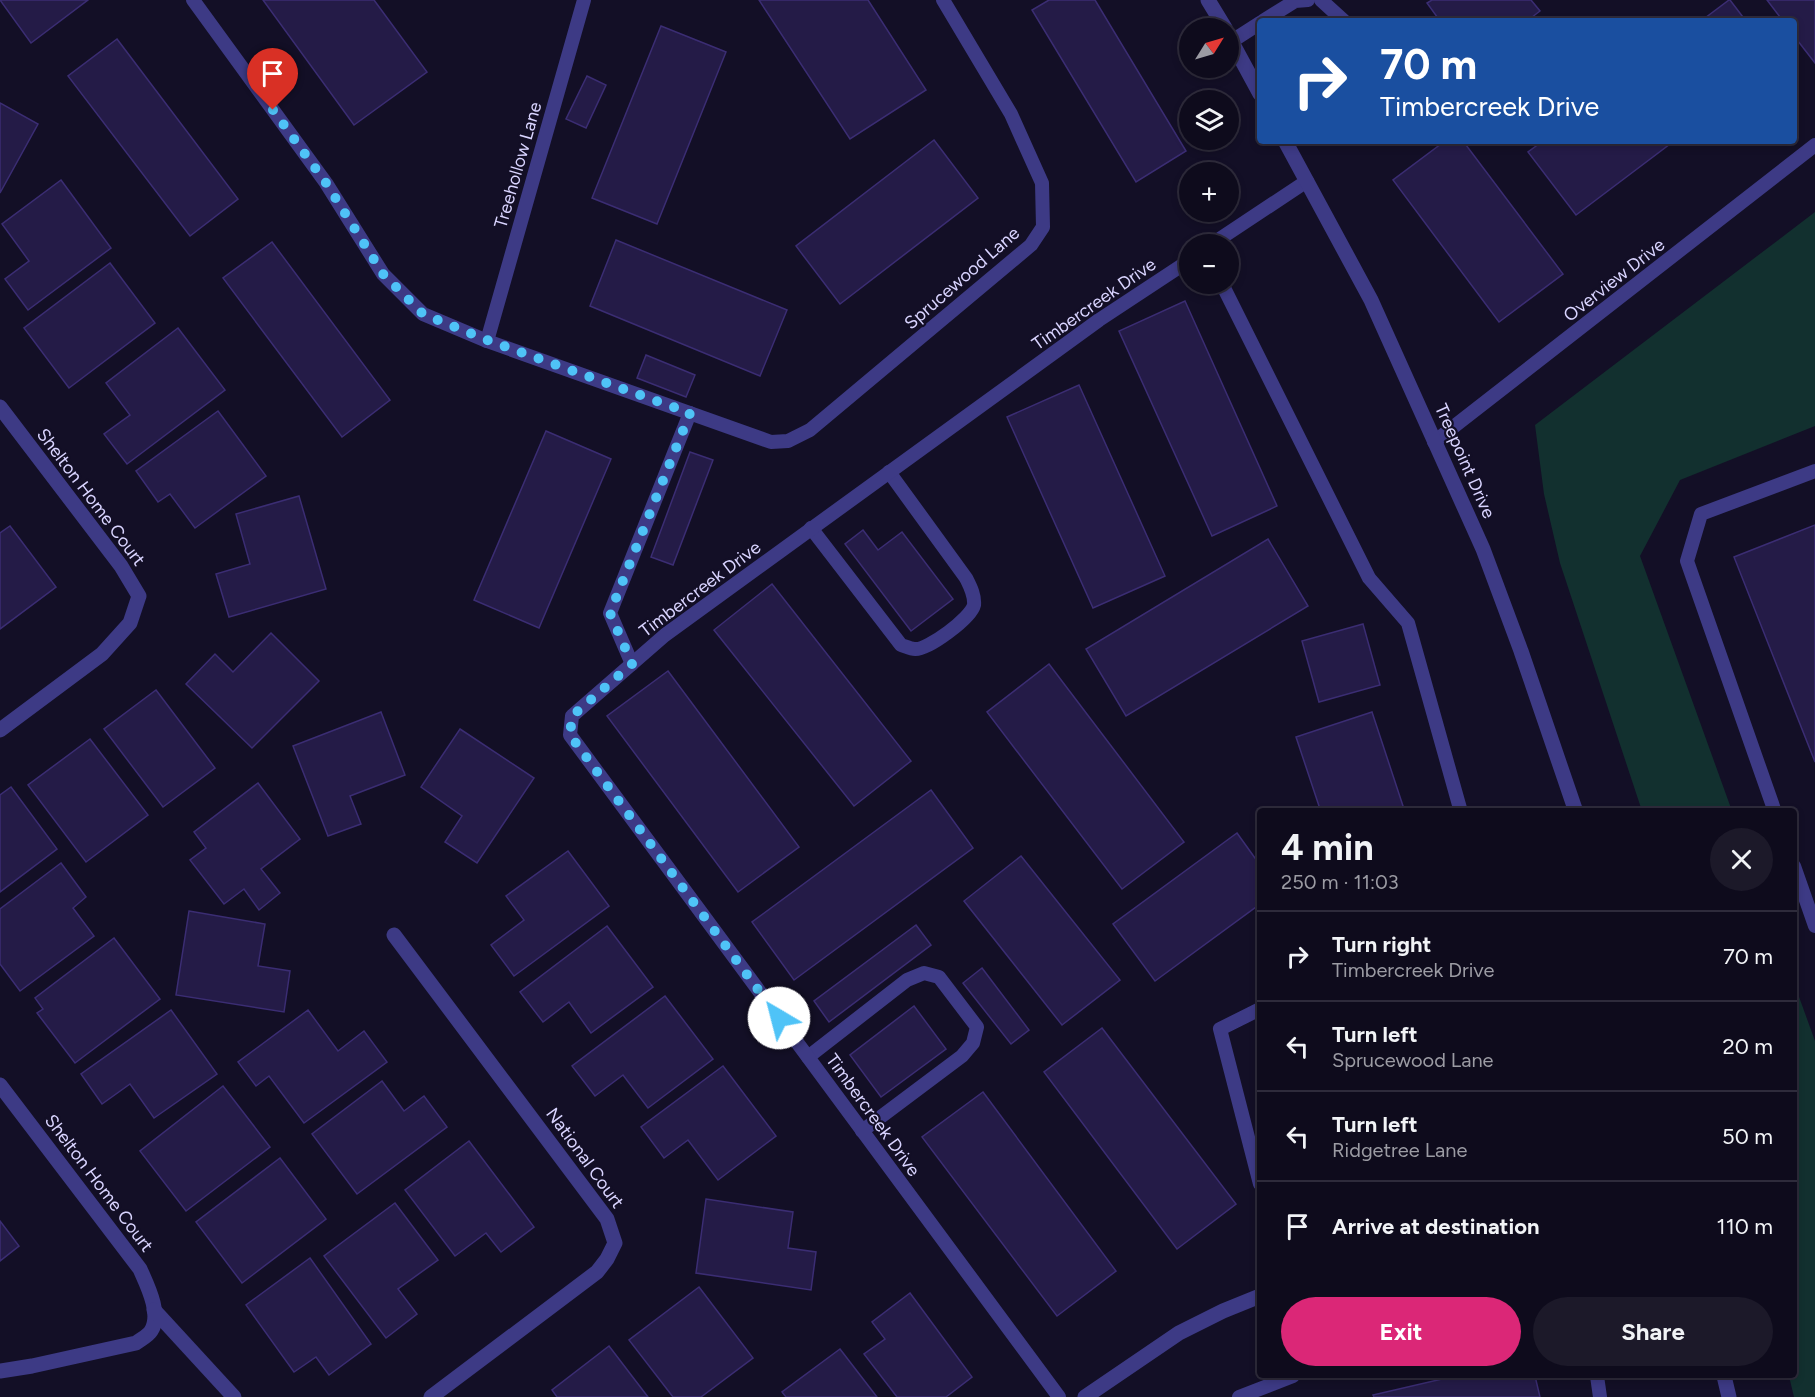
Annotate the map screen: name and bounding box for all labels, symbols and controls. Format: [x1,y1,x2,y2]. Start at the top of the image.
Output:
north arrow [1179,18,1239,78]
map controls [1179,18,1239,294]
text: 70 m [1380,39,1477,90]
icon: right [1281,42,1359,120]
pin [247,48,298,110]
icon: arrive [256,57,289,90]
button: layers [1179,90,1239,150]
text: Timbercreek Drive [1380,90,1599,123]
street label: Treehollow Lane [489,99,547,231]
button: + [1179,162,1239,222]
street label: Sprucewood Lane [900,222,1024,334]
button: − [1179,234,1239,294]
street label: Overview Drive [1559,234,1669,326]
street label: Timbercreek Drive [1028,253,1160,355]
street label: Treepoint Drive [1430,400,1500,522]
street label: Shelton Home Court [32,424,150,570]
street label: Timbercreek Drive [635,536,765,642]
text: 4 min [1281,826,1374,869]
button: close [1710,828,1773,891]
text: 250 m · 11:03 [1281,870,1399,894]
text: Turn right [1332,931,1431,958]
icon: right [1281,940,1314,973]
text: 70 m [1723,943,1773,970]
text: Timbercreek Drive [1332,958,1494,982]
position arrow [747,986,811,1050]
text: Turn left [1332,1021,1418,1048]
icon: left [1281,1030,1314,1063]
text: 20 m [1722,1033,1773,1060]
text: Sprucewood Lane [1332,1048,1493,1072]
street label: Timbercreek Drive [821,1049,925,1181]
street label: National Court [541,1104,629,1213]
street label: Shelton Home Court [40,1110,158,1256]
text: Turn left [1332,1111,1418,1138]
icon: left [1281,1120,1314,1153]
text: 50 m [1722,1123,1773,1150]
text: Ridgetree Lane [1332,1138,1467,1162]
icon: arrive [1281,1210,1314,1243]
text: Arrive at destination [1332,1213,1540,1240]
text: 110 m [1717,1213,1773,1240]
button: Exit [1281,1297,1521,1366]
button: Share [1533,1297,1773,1366]

